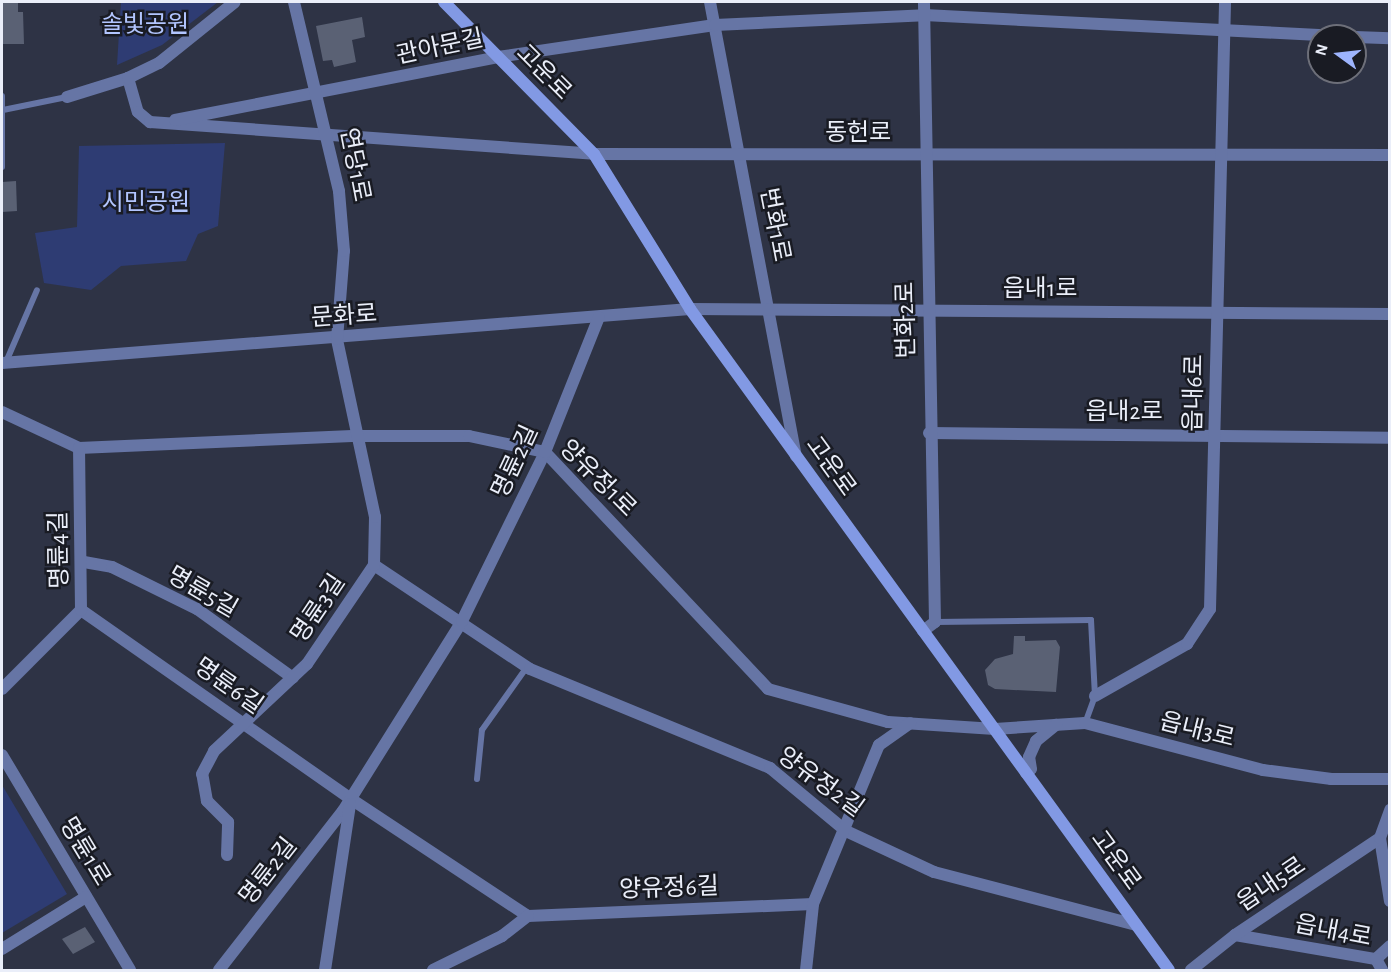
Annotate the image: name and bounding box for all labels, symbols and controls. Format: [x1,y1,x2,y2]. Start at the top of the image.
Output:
park label: 솔빛공원 [101,12,189,40]
north arrow [1307,24,1367,84]
street label: 관아문길 [394,25,486,71]
street label: 고운로 [509,39,577,107]
text: N [1312,42,1331,57]
street label: 동헌로 [825,120,891,148]
street label: 연당1로 [333,126,375,204]
street label: 번화1로 [753,186,795,264]
park label: 시민공원 [102,190,190,218]
street label: 읍내1로 [1003,276,1077,304]
street label: 번화2로 [892,281,922,359]
street label: 문화로 [310,300,378,334]
street label: 읍내6로 [1180,354,1210,432]
street label: 읍내2로 [1085,399,1163,427]
street label: 명륜2길 [487,421,545,503]
street label: 고운로 [799,432,861,502]
street label: 양유정1로 [553,435,641,523]
street label: 명륜4길 [45,511,75,589]
street label: 명륜5길 [162,561,242,625]
street label: 명륜3길 [286,569,352,649]
street label: 명륜6길 [188,653,268,721]
street label: 읍내3로 [1157,708,1237,754]
street label: 양유정2길 [771,742,869,824]
street label: 명륜1로 [52,813,116,891]
street label: 고운로 [1084,826,1146,896]
street label: 명륜2길 [234,833,304,911]
street label: 읍내5로 [1232,852,1312,918]
street label: 양유정6길 [619,873,719,905]
street label: 읍내4로 [1292,910,1374,954]

